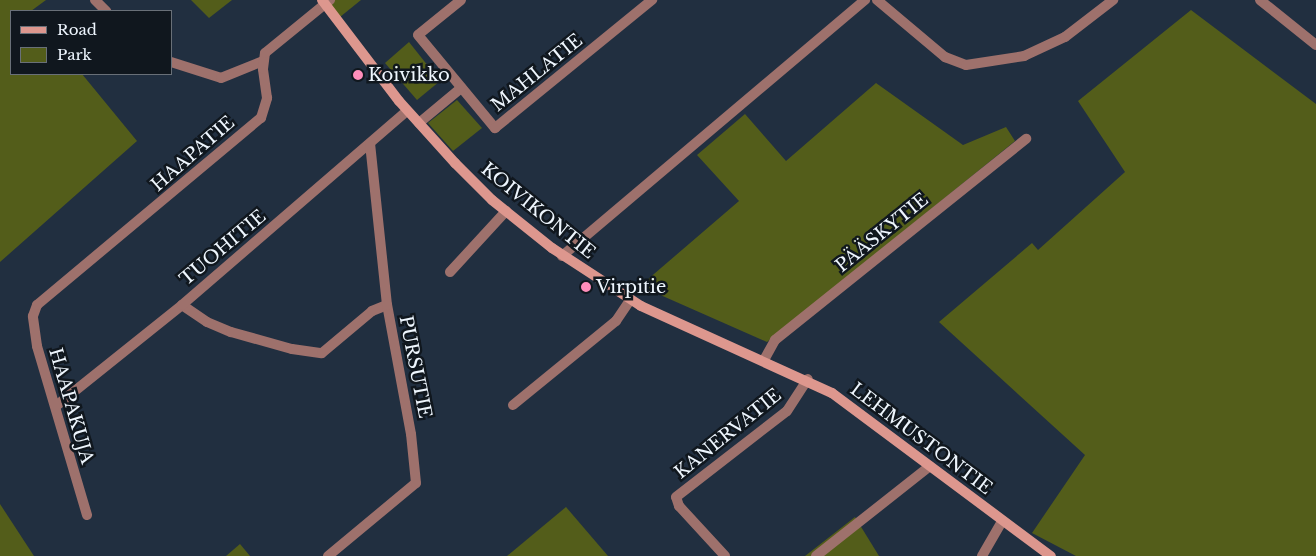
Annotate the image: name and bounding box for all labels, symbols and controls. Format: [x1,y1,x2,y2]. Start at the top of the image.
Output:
legend [10,10,172,75]
text: Road [57,20,97,39]
street label: MAHLATIE [487,30,587,116]
text: Park [57,45,92,64]
place label: Koivikko [368,64,450,86]
marker: Koivikko [352,69,364,81]
street label: HAAPATIE [147,112,239,196]
street label: KOIVIKONTIE [477,158,599,264]
street label: PÄÄSKYTIE [831,189,933,277]
street label: TUOHITIE [176,206,270,290]
place label: Virpitie [596,276,666,298]
marker: Virpitie [580,281,592,293]
street label: PURSUTIE [394,314,436,420]
street label: HAAPAKUJA [44,345,98,467]
street label: LEHMUSTONTIE [846,379,996,499]
street label: KANERVATIE [670,384,786,484]

